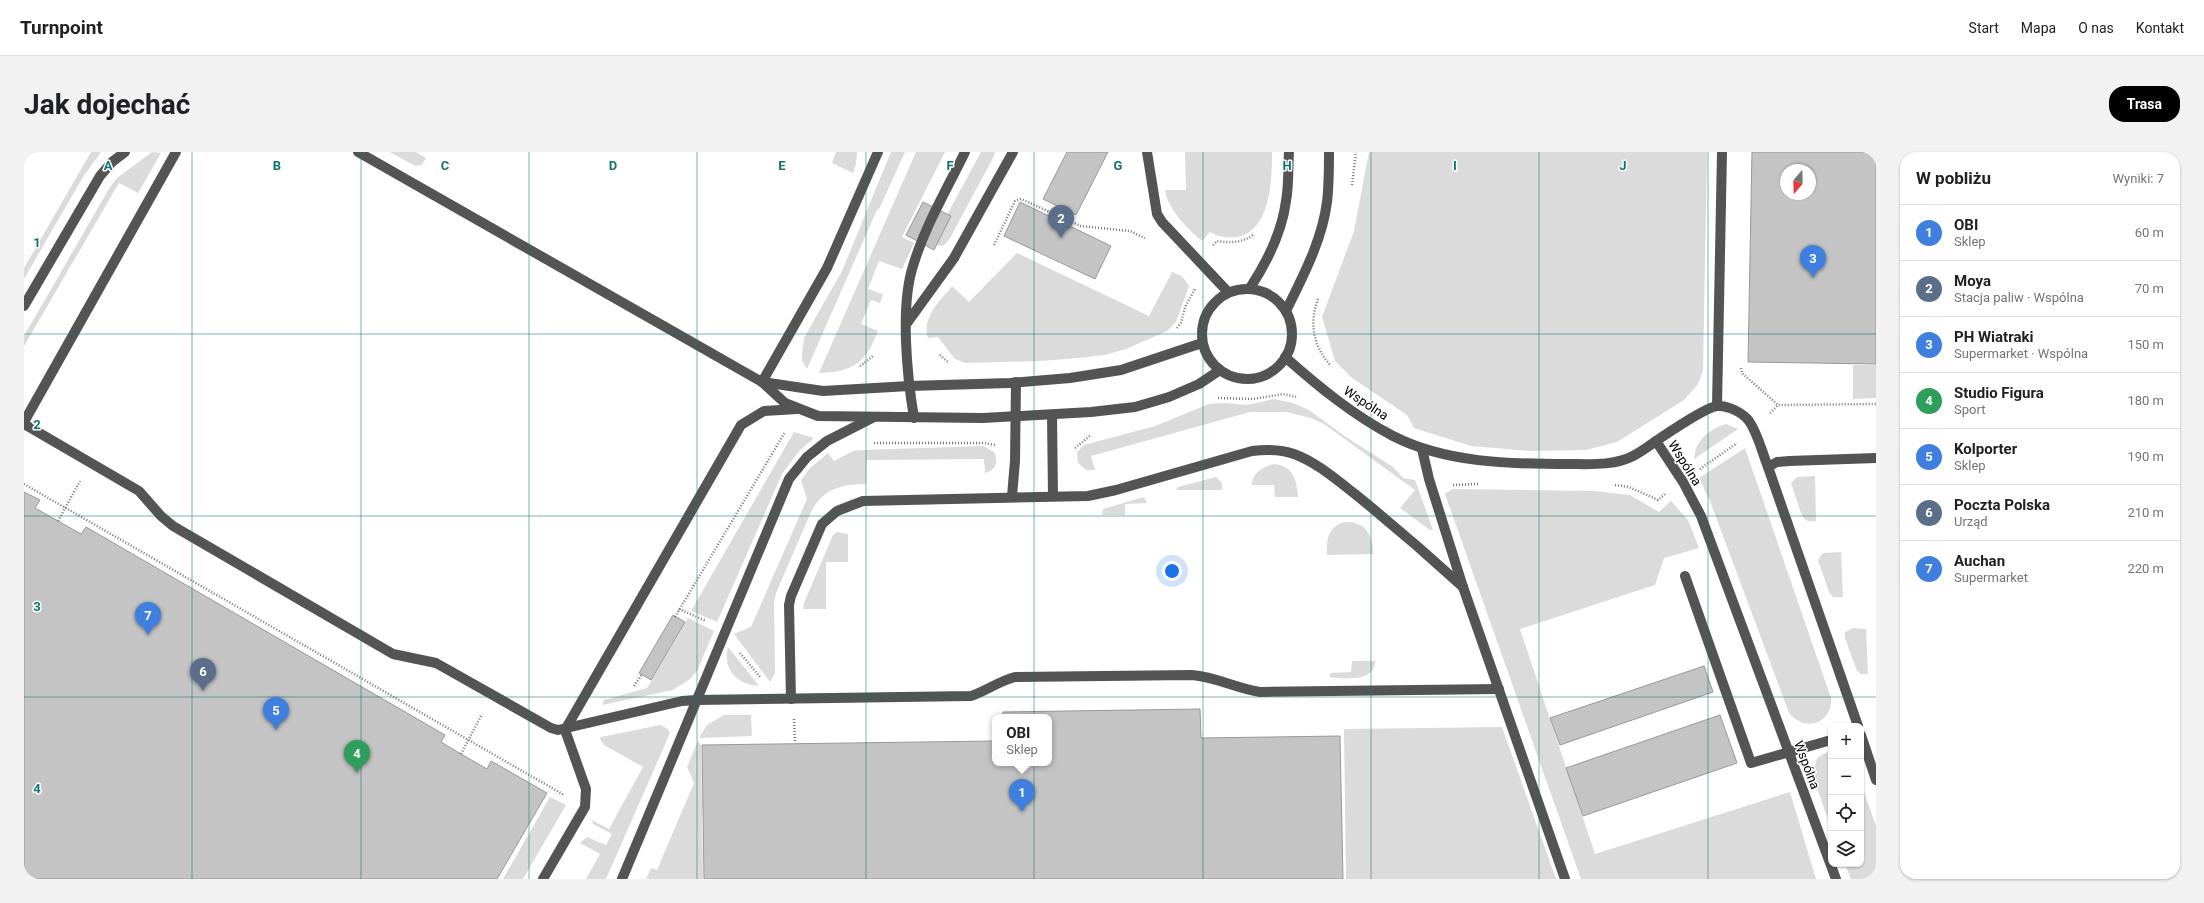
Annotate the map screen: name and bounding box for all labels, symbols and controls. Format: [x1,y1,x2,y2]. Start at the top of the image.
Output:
text: Turnpoint [20,16,103,39]
text: Start [1969,20,1999,36]
text: Mapa [2021,20,2056,36]
text: O nas [2078,20,2114,36]
text: Kontakt [2136,20,2184,36]
button: Trasa [2109,86,2180,122]
text: Jak dojechać [24,88,190,121]
text: A [104,158,113,173]
text: B [273,158,281,173]
text: C [441,158,450,173]
text: D [609,158,617,173]
text: E [778,158,786,173]
text: F [946,158,954,173]
text: G [1114,158,1123,173]
text: H [1282,158,1292,173]
text: I [1453,158,1457,173]
text: J [1619,158,1627,173]
north arrow [1780,164,1816,200]
text: W pobliżu [1916,168,1991,188]
text: Wyniki: 7 [2113,171,2164,186]
pin: 2 [1048,205,1074,238]
text: OBI [1954,216,1978,234]
text: 1 [1925,225,1933,240]
text: 60 m [2135,225,2164,240]
text: Sklep [1954,234,1986,249]
text: 1 [33,235,41,250]
pin: 3 [1800,245,1826,278]
text: Moya [1954,272,1991,290]
text: 2 [1925,281,1933,296]
text: 70 m [2135,281,2164,296]
text: Stacja paliw · Wspólna [1954,290,2084,305]
text: PH Wiatraki [1954,328,2033,346]
text: 3 [1925,337,1933,352]
text: 150 m [2127,337,2164,352]
text: Supermarket · Wspólna [1954,346,2088,361]
street label: Wspólna [1341,383,1391,423]
text: Studio Figura [1954,384,2044,402]
text: 4 [1925,393,1933,408]
text: 180 m [2127,393,2164,408]
text: Sport [1954,402,1985,417]
text: 2 [33,417,41,432]
street label: Wspólna [1665,438,1705,488]
text: Kolporter [1954,440,2017,458]
text: 5 [1925,449,1933,464]
text: 190 m [2127,449,2164,464]
text: Sklep [1954,458,1986,473]
text: Poczta Polska [1954,496,2050,514]
text: 6 [1925,505,1933,520]
text: 210 m [2127,505,2164,520]
text: Urząd [1954,514,1988,529]
text: Auchan [1954,552,2005,570]
your location [1162,561,1182,581]
text: 7 [1925,561,1933,576]
text: 220 m [2127,561,2164,576]
text: Supermarket [1954,570,2028,585]
text: 3 [33,599,41,614]
pin: 7 [135,602,161,635]
pin: 6 [190,658,216,691]
pin: 5 [263,697,289,730]
popup [992,714,1052,766]
map controls [1828,723,1864,867]
button: + [1828,723,1864,759]
text: OBI [1006,724,1030,742]
street label: Wspólna [1791,739,1823,791]
pin: 4 [344,740,370,773]
text: Sklep [1006,742,1038,757]
button: − [1828,759,1864,795]
pin: 1 [1009,779,1035,812]
text: 4 [33,781,41,796]
button: locate [1828,795,1864,831]
button: layers [1828,831,1864,867]

